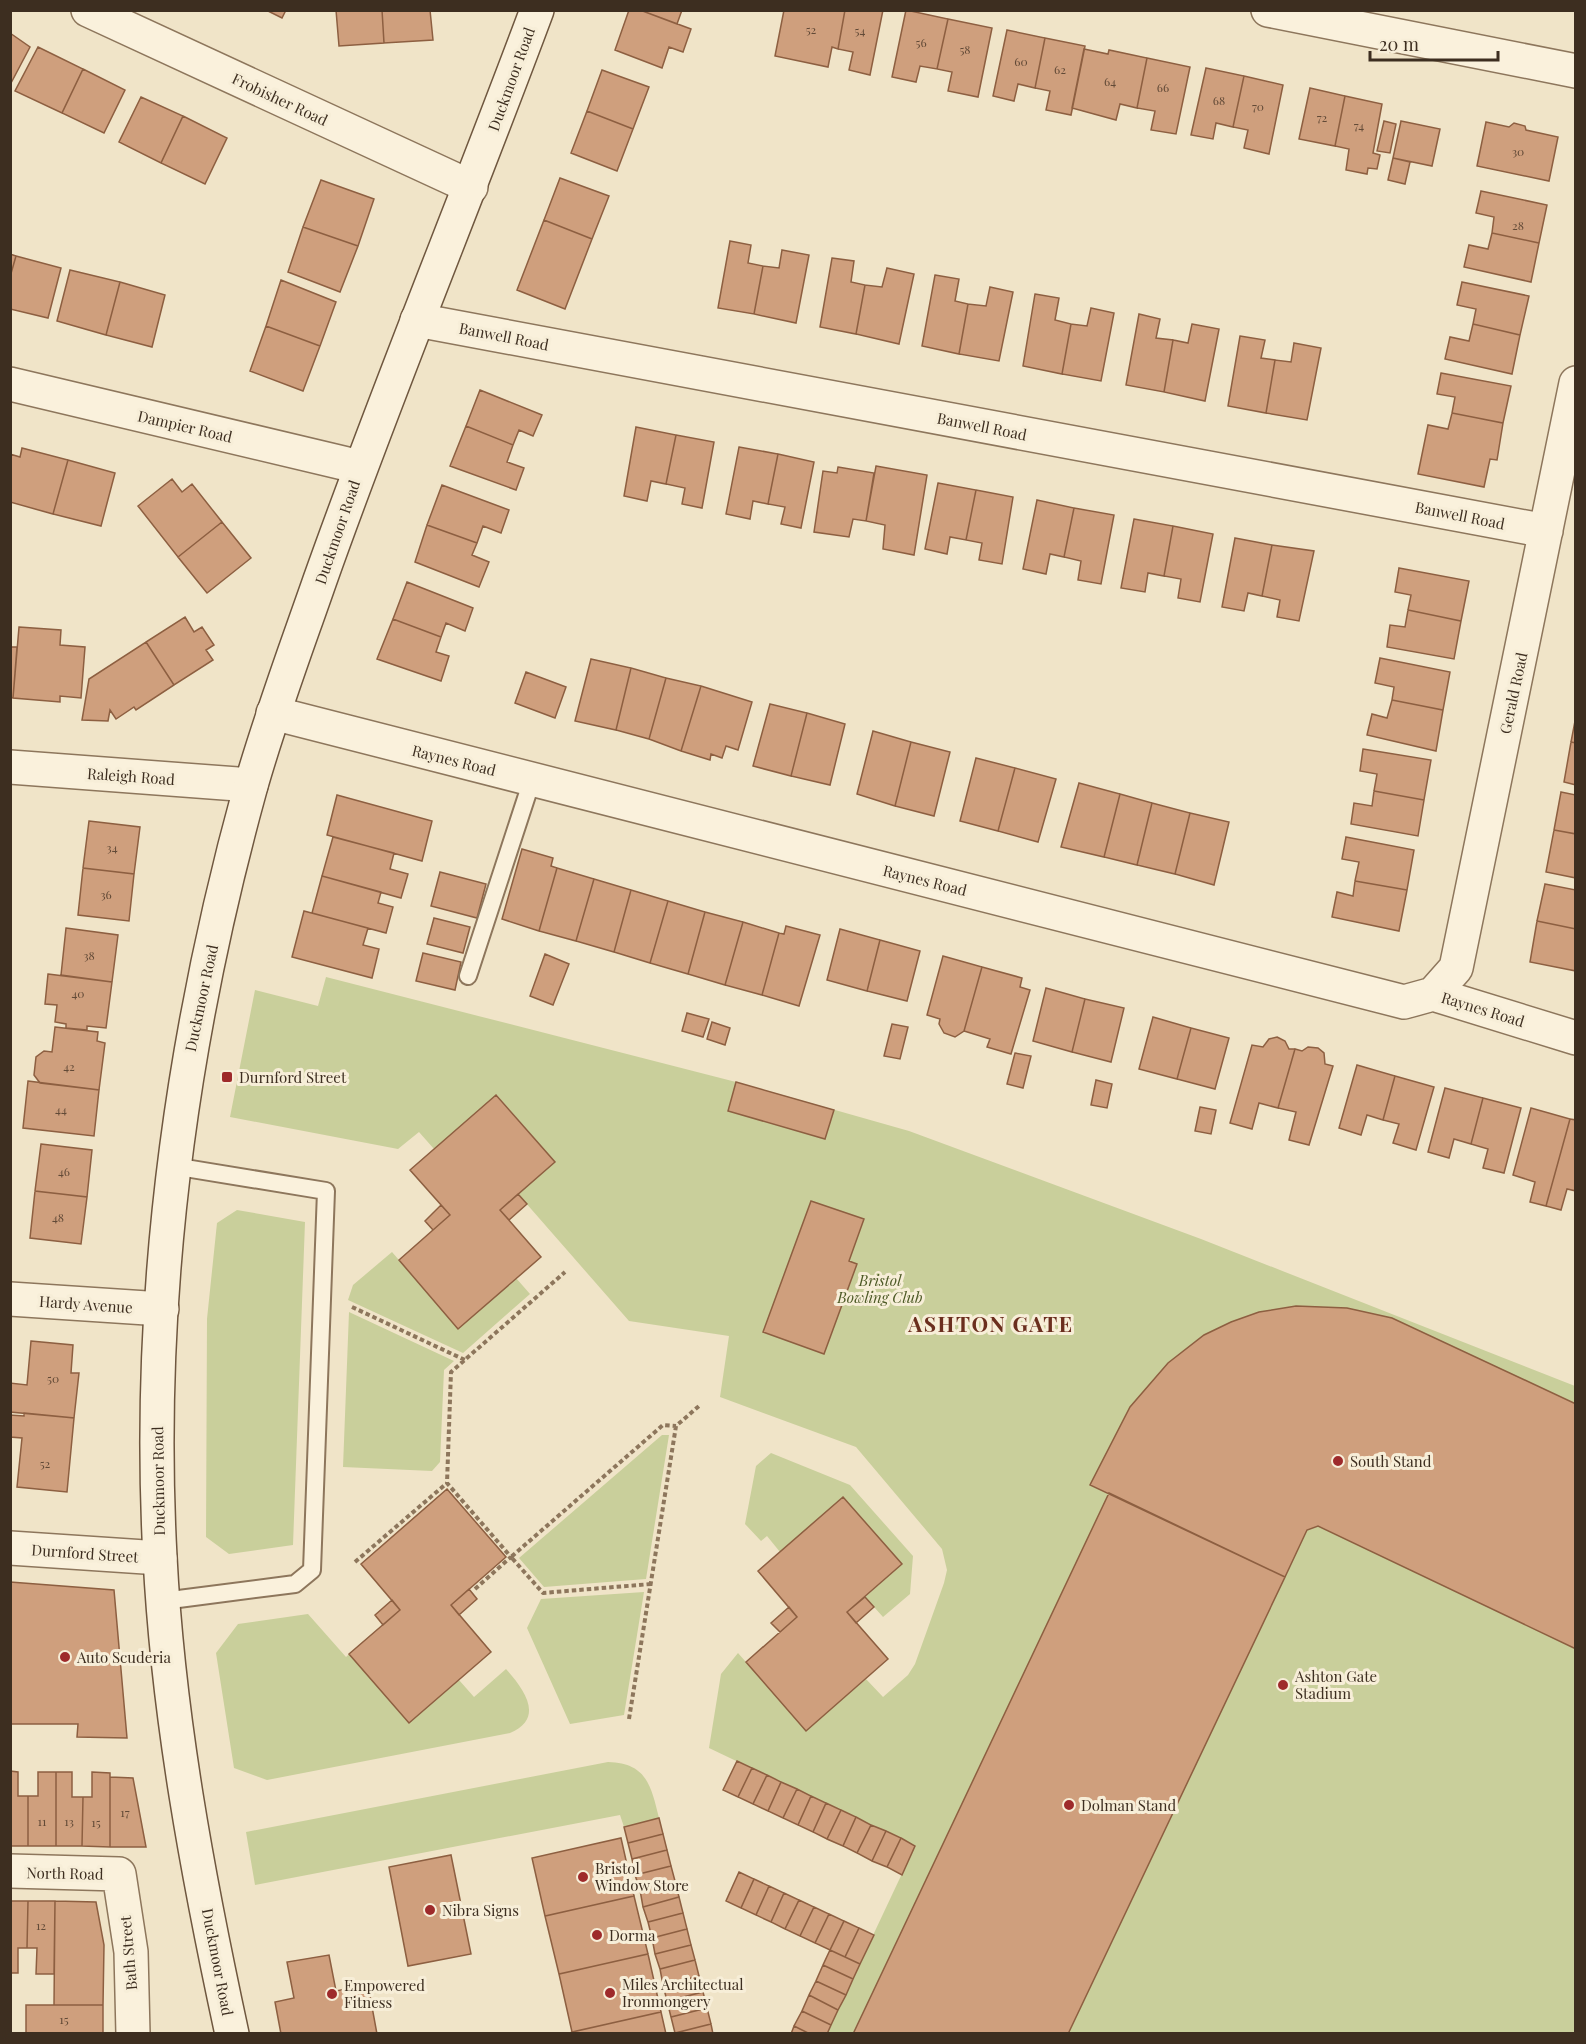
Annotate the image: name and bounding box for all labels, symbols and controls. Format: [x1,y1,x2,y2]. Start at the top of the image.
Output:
house number: 52 [806,21,817,37]
house number: 54 [855,22,866,38]
street label: Duckmoor Road [483,24,539,134]
scale bar [1370,24,1498,62]
text: 20 m [1379,32,1419,56]
house number: 56 [915,34,927,50]
house number: 58 [959,41,971,57]
house number: 60 [1014,53,1028,69]
house number: 62 [1054,61,1066,77]
street label: Frobisher Road [229,68,331,130]
house number: 64 [1104,73,1116,89]
house number: 66 [1157,79,1169,95]
house number: 68 [1213,92,1225,108]
house number: 70 [1252,98,1264,114]
house number: 72 [1317,109,1328,125]
house number: 74 [1354,117,1364,133]
house number: 30 [1512,143,1524,159]
house number: 28 [1512,217,1524,233]
street label: Banwell Road [457,317,551,355]
street label: Dampier Road [136,405,235,447]
street label: Banwell Road [935,407,1029,445]
street label: Duckmoor Road [310,477,364,587]
street label: Banwell Road [1413,496,1507,534]
street label: Gerald Road [1495,650,1531,736]
street label: Raynes Road [410,740,498,780]
street label: Raleigh Road [86,763,176,789]
house number: 34 [106,839,118,855]
street label: Raynes Road [881,860,969,900]
house number: 36 [100,886,112,902]
street label: Duckmoor Road [180,942,222,1053]
house number: 38 [83,947,95,963]
house number: 40 [71,985,85,1001]
street label: Raynes Road [1439,987,1527,1031]
house number: 42 [63,1058,75,1074]
place label: Durnford Street [239,1067,347,1087]
marker: Durnford Street [220,1070,234,1084]
house number: 44 [55,1101,67,1117]
house number: 46 [58,1163,70,1179]
house number: 48 [52,1209,64,1225]
park label: Bristol Bowling Club [836,1270,923,1307]
street label: Hardy Avenue [39,1291,133,1317]
district label: ASHTON GATE [907,1309,1074,1337]
house number: 50 [47,1370,59,1386]
street label: Duckmoor Road [147,1426,169,1536]
place label: South Stand [1350,1451,1432,1471]
marker: South Stand [1331,1454,1345,1468]
house number: 52 [40,1455,51,1471]
street label: Durnford Street [31,1539,140,1567]
place label: Auto Scuderia [76,1647,171,1667]
marker: Auto Scuderia [58,1650,72,1664]
place label: Ashton Gate Stadium [1294,1666,1377,1703]
marker: Ashton Gate Stadium [1276,1678,1290,1692]
place label: Dolman Stand [1081,1795,1177,1815]
marker: Dolman Stand [1062,1798,1076,1812]
house number: 17 [120,1804,130,1820]
house number: 11 [38,1813,47,1829]
house number: 13 [64,1813,74,1829]
house number: 15 [91,1814,101,1830]
place label: Bristol Window Store [594,1858,689,1895]
street label: North Road [26,1862,104,1884]
marker: Bristol Window Store [576,1870,590,1884]
place label: Nibra Signs [442,1900,519,1920]
marker: Nibra Signs [423,1903,437,1917]
street label: Duckmoor Road [198,1907,238,2018]
street label: Bath Street [115,1914,141,1991]
house number: 12 [36,1917,46,1933]
place label: Dorma [609,1925,656,1945]
marker: Dorma [590,1928,604,1942]
place label: Miles Architectual Ironmongery [622,1974,743,2011]
place label: Empowered Fitness [344,1975,425,2012]
marker: Miles Architectual Ironmongery [603,1986,617,2000]
marker: Empowered Fitness [325,1987,339,2001]
house number: 15 [59,2011,69,2027]

